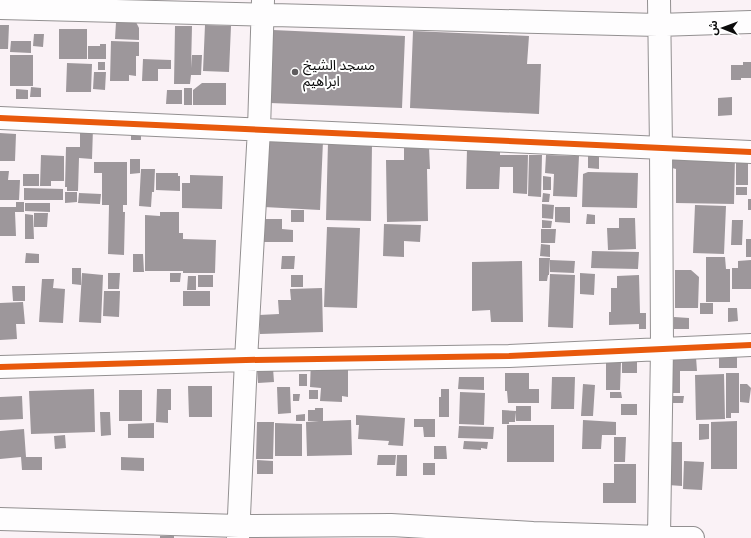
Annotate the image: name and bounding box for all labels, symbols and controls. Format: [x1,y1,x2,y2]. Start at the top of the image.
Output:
north arrow [703,8,743,48]
text: ش [706,20,720,35]
place label: مسجد الشيخ ابراهيم [303,55,375,92]
marker: مسجد الشيخ ابراهيم [290,67,300,77]

